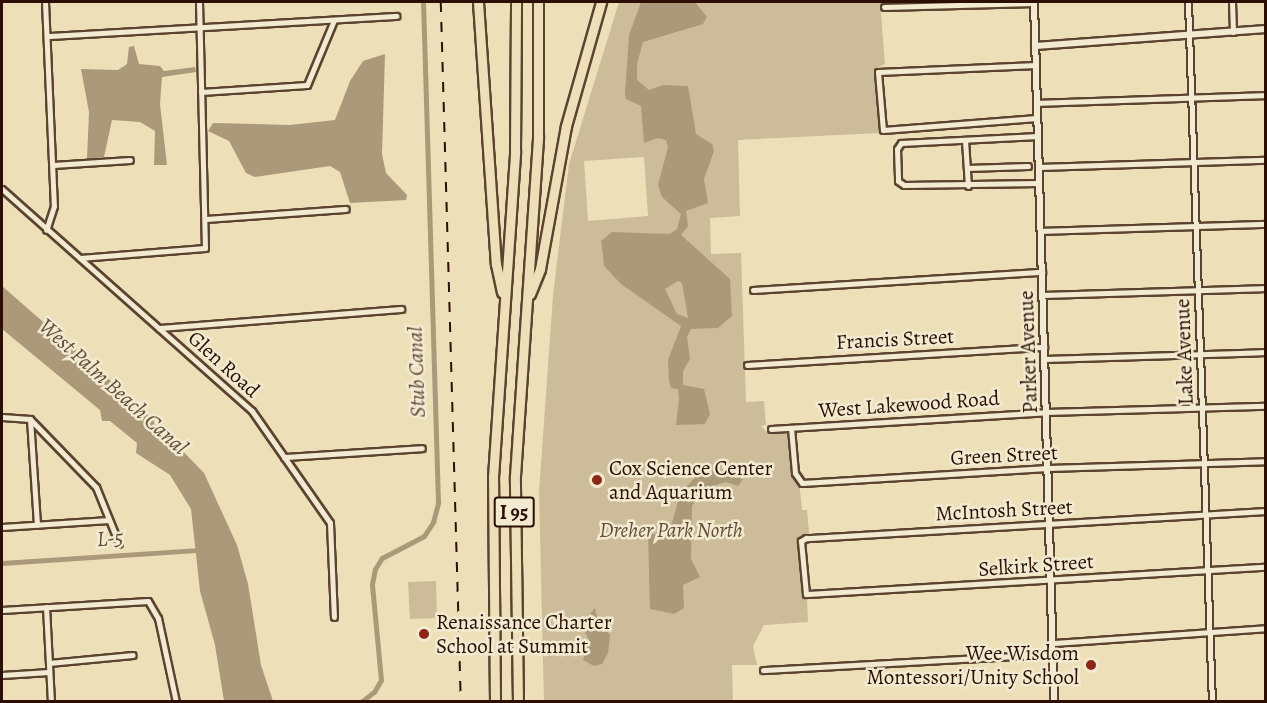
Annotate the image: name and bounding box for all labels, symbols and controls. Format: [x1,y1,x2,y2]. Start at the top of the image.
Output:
street label: Parker Avenue [1013,290,1043,414]
street label: Lake Avenue [1170,298,1198,406]
water label: West Palm Beach Canal [33,313,193,461]
street label: Francis Street [835,323,955,355]
street label: Glen Road [183,325,265,403]
water label: Stub Canal [402,326,432,418]
street label: West Lakewood Road [818,385,1000,423]
street label: Green Street [950,440,1058,470]
place label: Cox Science Center and Aquarium [609,455,773,505]
marker: Cox Science Center and Aquarium [590,473,604,487]
street label: McIntosh Street [935,494,1073,526]
road number: I 95 [493,495,535,529]
park label: Dreher Park North [599,517,743,543]
water label: L-5 [96,525,124,553]
street label: Selkirk Street [977,548,1095,582]
place label: Renaissance Charter School at Summit [436,609,612,659]
marker: Renaissance Charter School at Summit [417,627,431,641]
place label: Wee Wisdom Montessori/Unity School [866,640,1079,690]
marker: Wee Wisdom Montessori/Unity School [1084,658,1098,672]

